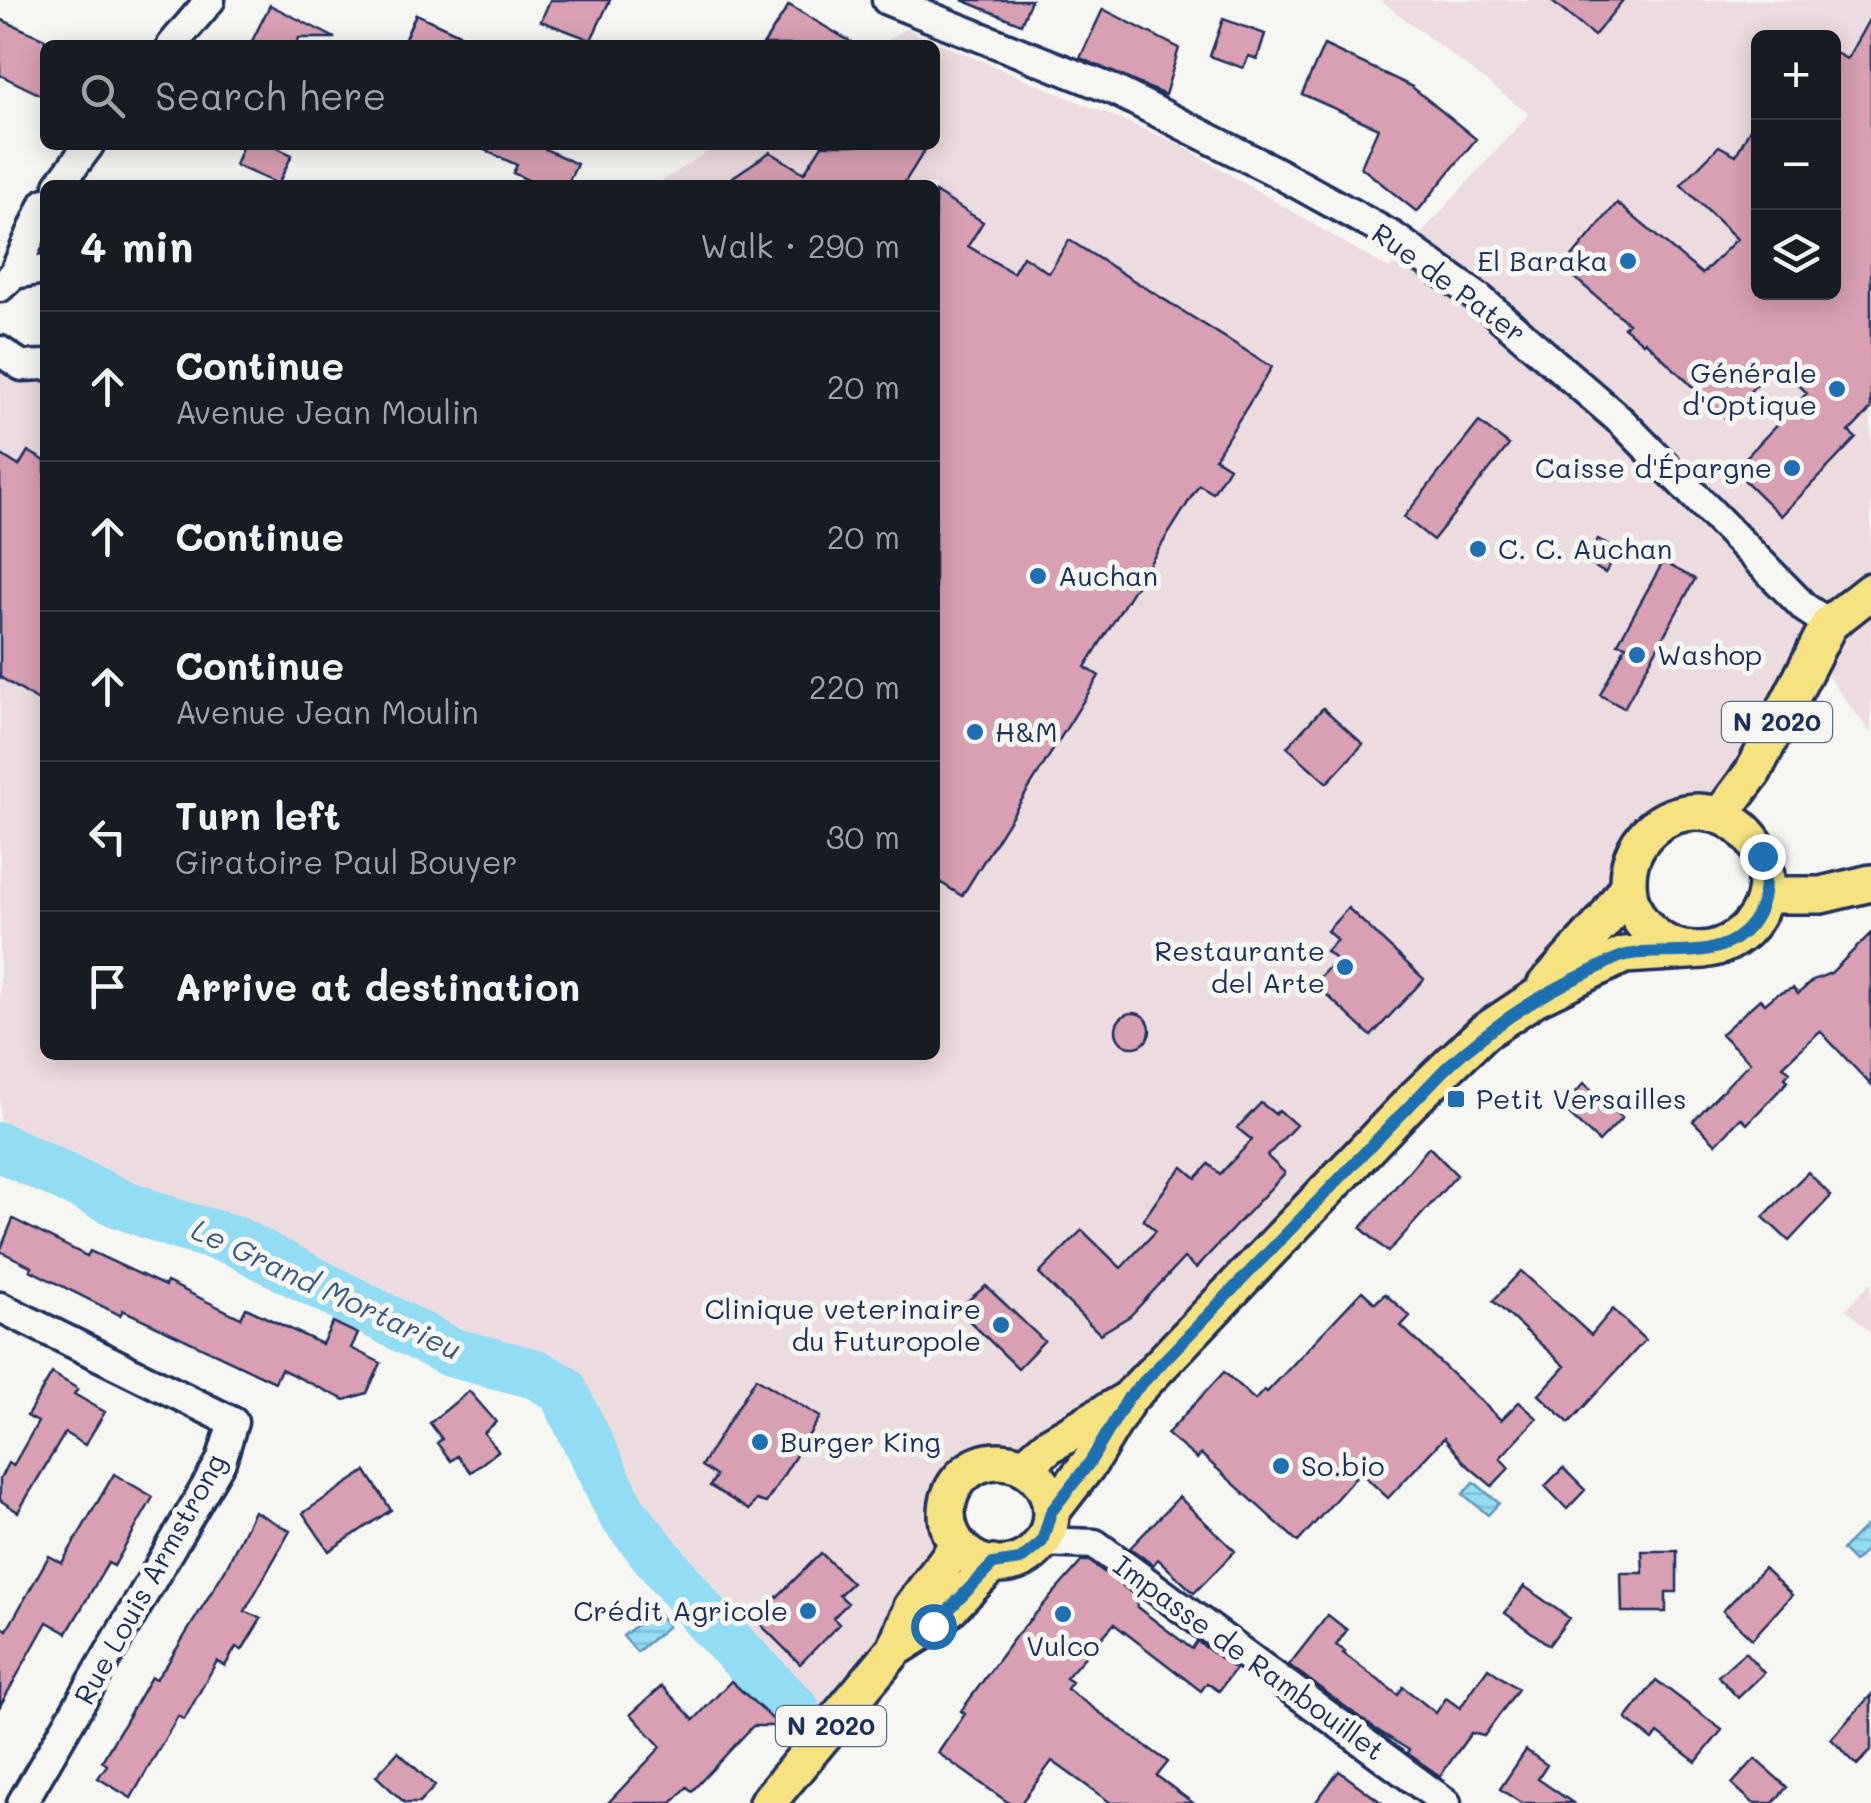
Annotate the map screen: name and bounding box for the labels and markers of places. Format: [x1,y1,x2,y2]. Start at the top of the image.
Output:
place label: El Baraka [1477,242,1608,278]
marker: El Baraka [1617,250,1639,272]
place label: Générale d'Optique [1682,354,1817,422]
marker: Générale d'Optique [1826,378,1848,400]
place label: Caisse d'Épargne [1535,449,1772,485]
marker: Caisse d'Épargne [1781,457,1803,479]
place label: C. C. Auchan [1498,530,1672,566]
marker: C. C. Auchan [1467,538,1489,560]
place label: Auchan [1058,557,1158,593]
marker: Auchan [1027,565,1049,587]
place label: Washop [1657,636,1762,672]
marker: Washop [1626,644,1648,666]
place label: H&M [995,713,1058,749]
marker: H&M [964,721,986,743]
place label: Restaurante del Arte [1154,932,1325,1000]
marker: Restaurante del Arte [1334,956,1356,978]
place label: Petit Versailles [1476,1080,1687,1116]
marker: Petit Versailles [1445,1088,1467,1110]
place label: Clinique veterinaire du Futuropole [704,1290,981,1358]
marker: Clinique veterinaire du Futuropole [990,1314,1012,1336]
place label: Burger King [780,1423,941,1459]
marker: Burger King [749,1431,771,1453]
place label: So.bio [1301,1447,1385,1483]
marker: So.bio [1270,1455,1292,1477]
place label: Crédit Agricole [573,1592,788,1628]
marker: Crédit Agricole [797,1600,819,1622]
marker: Vulco [1052,1603,1074,1625]
place label: Vulco [1026,1627,1100,1663]

